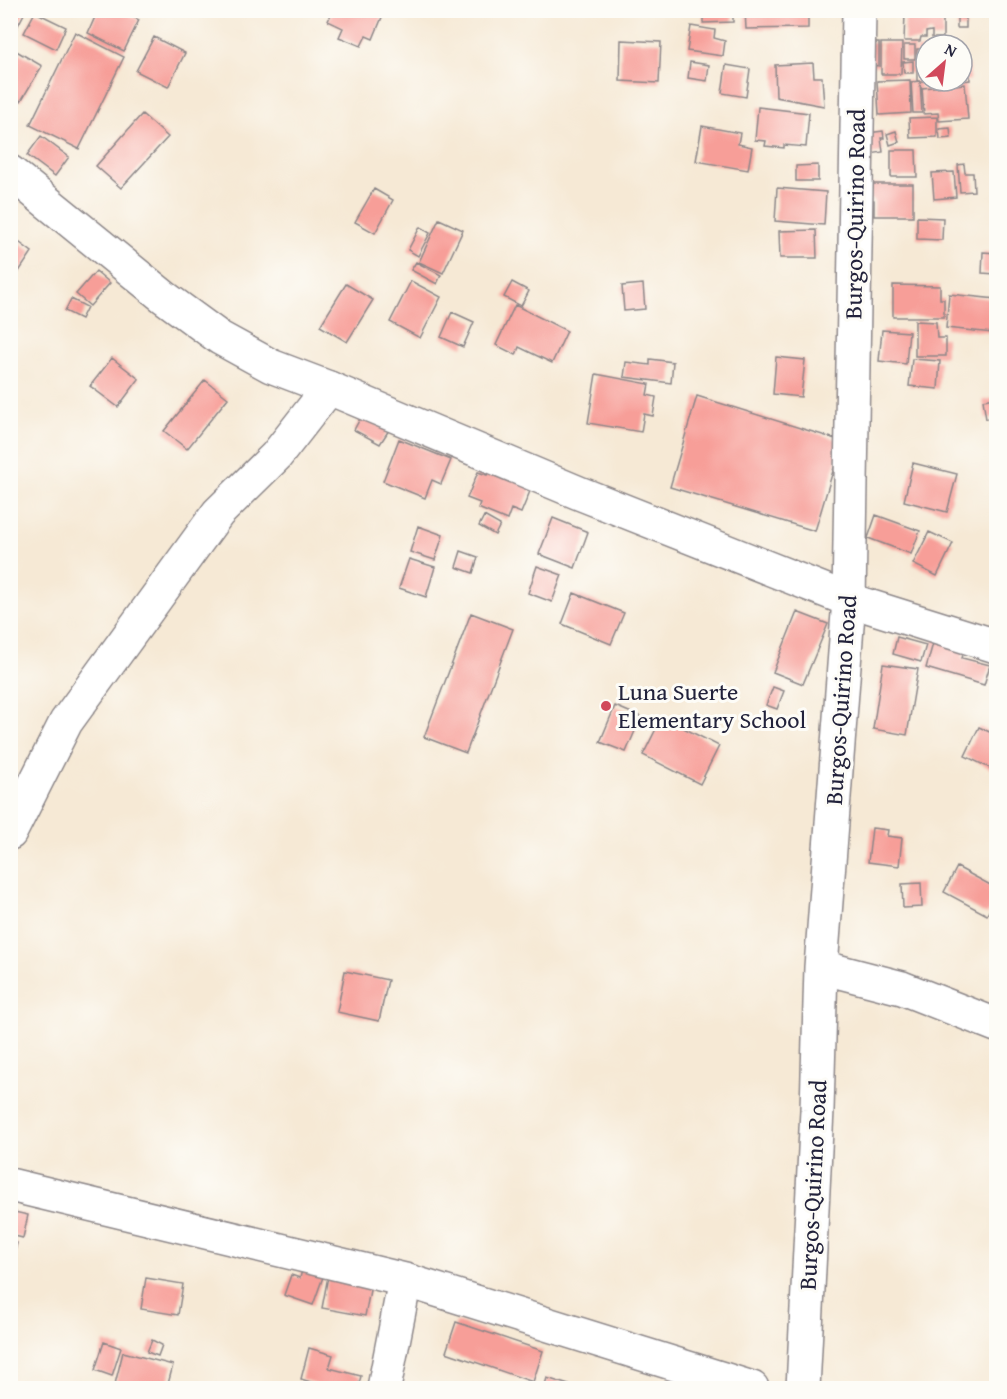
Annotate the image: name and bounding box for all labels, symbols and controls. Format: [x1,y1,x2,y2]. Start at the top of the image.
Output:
north arrow [914,33,974,93]
text: N [941,37,962,63]
street label: Burgos-Quirino Road [835,108,874,320]
street label: Burgos-Quirino Road [816,594,865,806]
place label: Luna Suerte Elementary School [618,674,806,737]
marker: Luna Suerte Elementary School [599,699,613,713]
street label: Burgos-Quirino Road [790,1079,835,1291]

